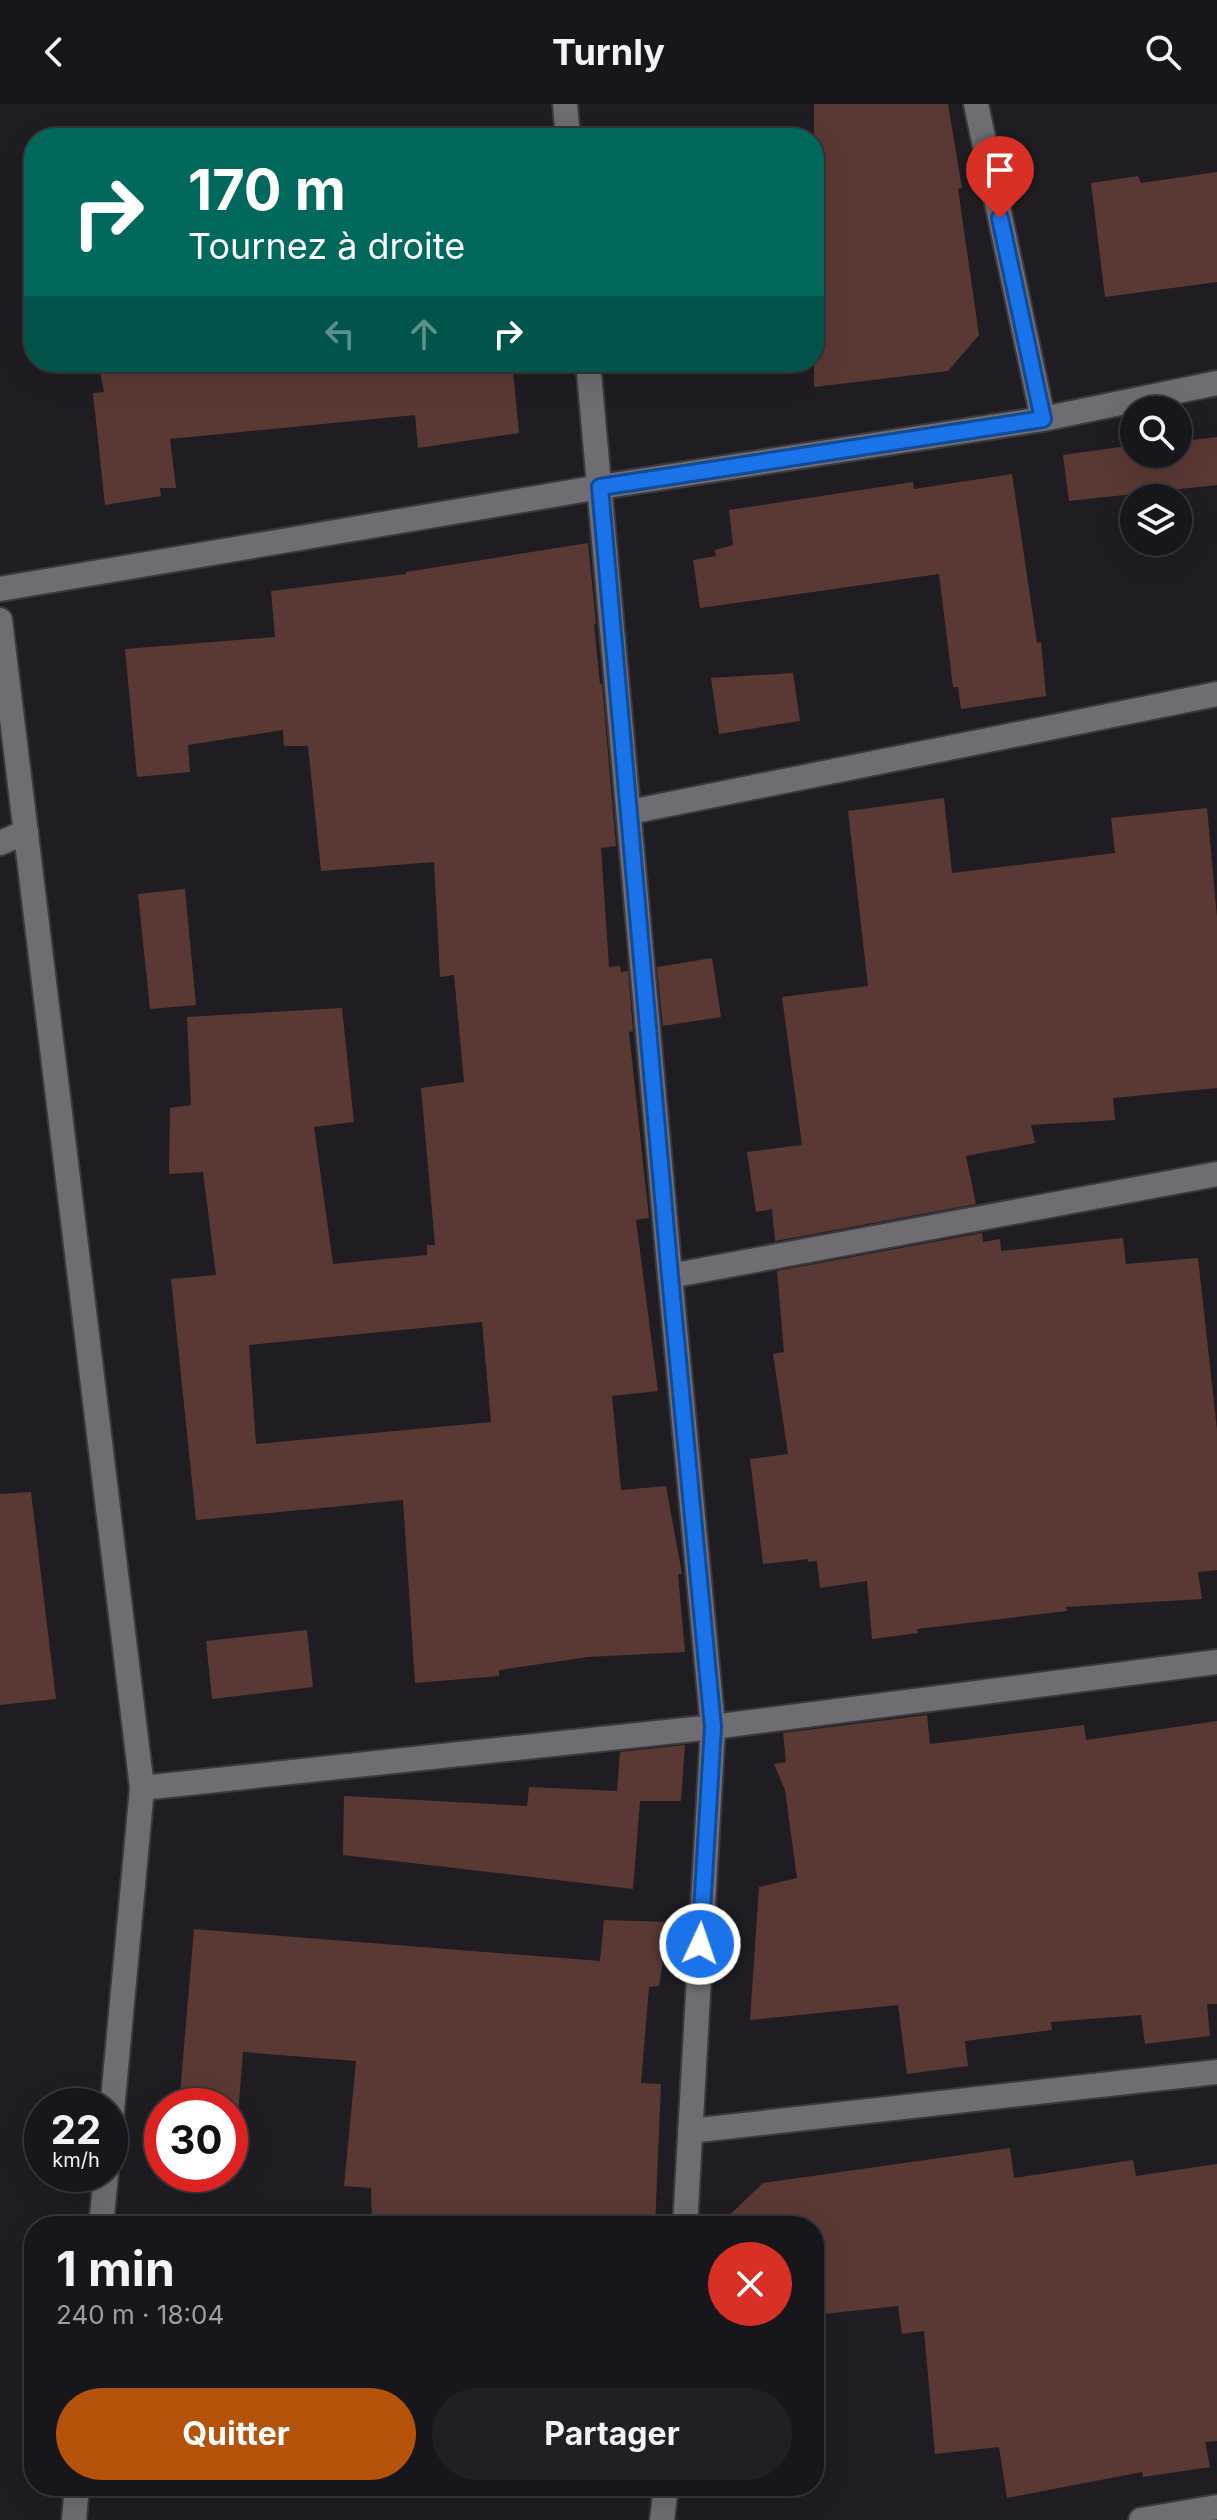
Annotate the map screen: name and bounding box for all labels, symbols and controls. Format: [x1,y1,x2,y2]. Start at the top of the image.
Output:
icon: back [32,30,76,74]
text: Turnly [552,30,665,74]
icon: search [1141,30,1185,74]
pin [966,136,1034,218]
icon: arrive [978,148,1022,192]
text: 170 m [188,156,346,224]
icon: right [56,160,160,264]
text: Tournez à droite [188,224,465,268]
icon: left [318,312,362,356]
icon: ahead [402,312,446,356]
icon: right [486,312,530,356]
map controls [1120,396,1192,556]
button: search [1120,396,1192,468]
button: layers [1120,484,1192,556]
position arrow [658,1902,742,1986]
speed limit sign: 30 [144,2088,248,2192]
text: 22 [51,2105,101,2154]
text: km/h [52,2148,100,2172]
text: 1 min [56,2239,175,2298]
button: close [708,2242,792,2326]
text: 240 m · 18:04 [56,2299,224,2330]
button: Quitter [56,2388,416,2480]
button: Partager [432,2388,792,2480]

